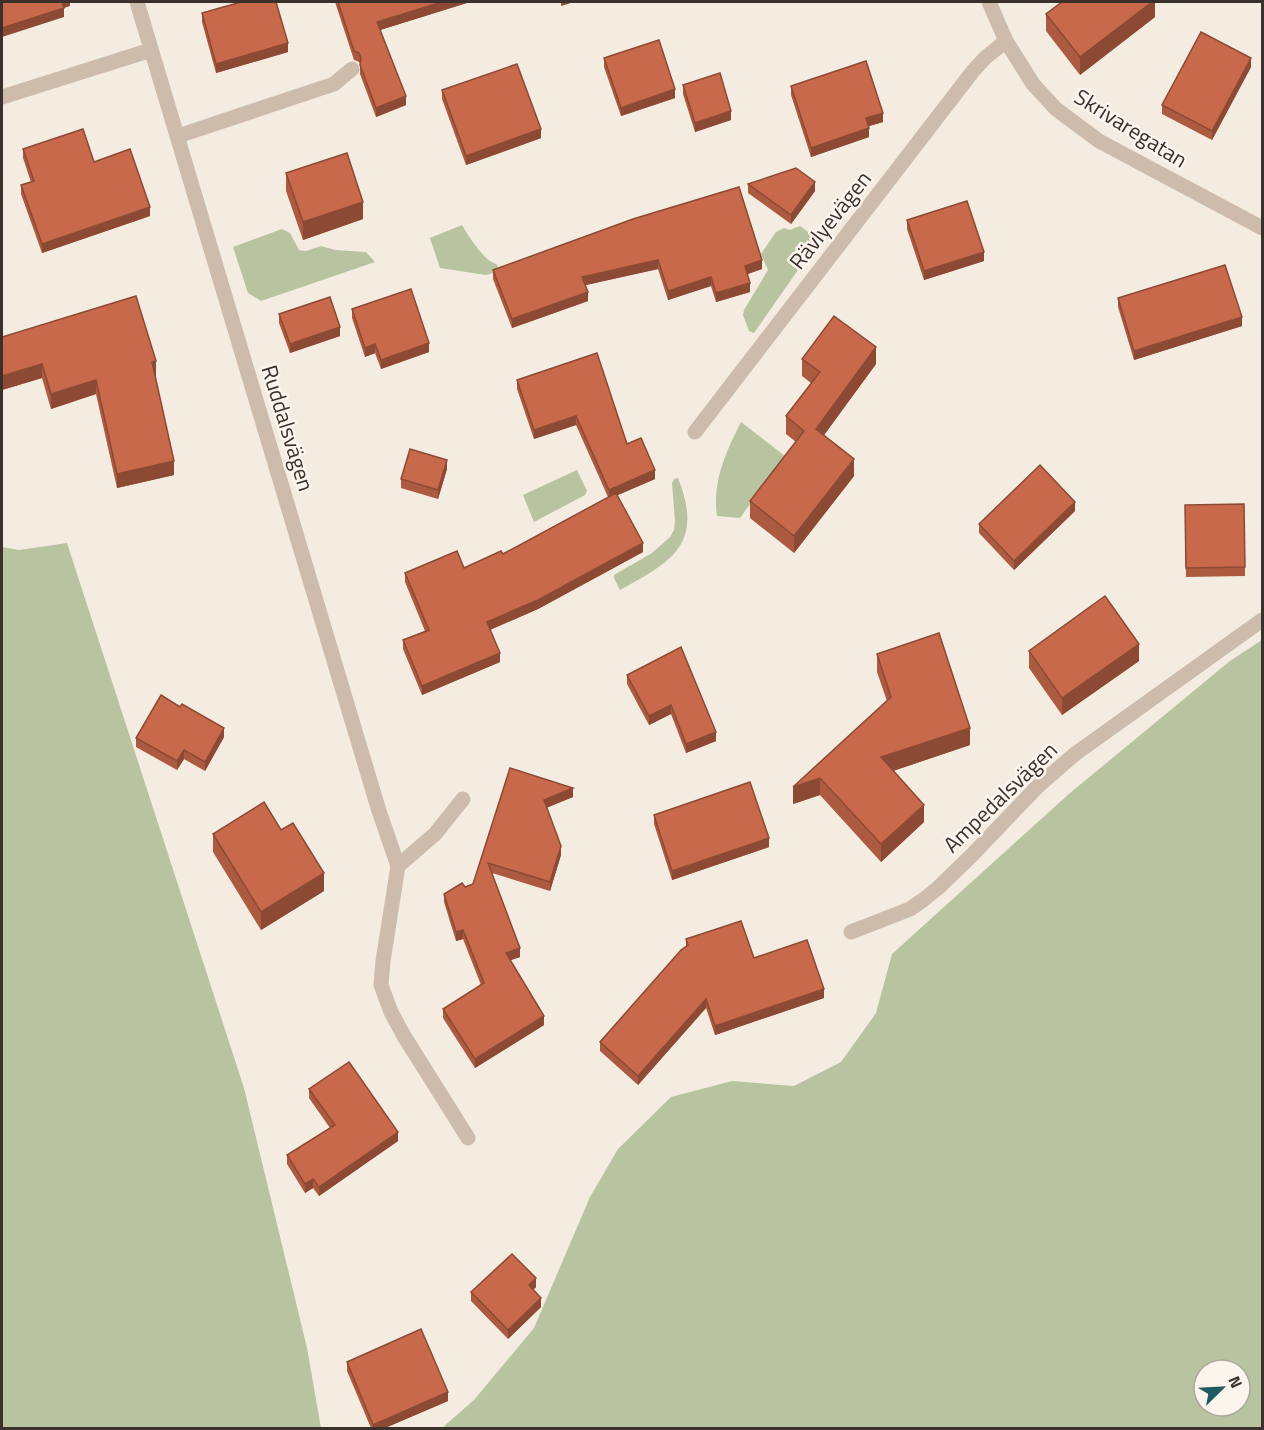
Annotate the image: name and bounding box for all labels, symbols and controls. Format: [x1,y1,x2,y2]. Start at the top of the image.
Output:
street label: Skrivaregatan [1068,80,1194,176]
street label: Rävlyevägen [781,163,879,277]
street label: Ruddalsvägen [253,361,323,495]
street label: Ampedalsvägen [935,733,1065,861]
north arrow [1192,1358,1252,1418]
text: N [1222,1372,1249,1392]

